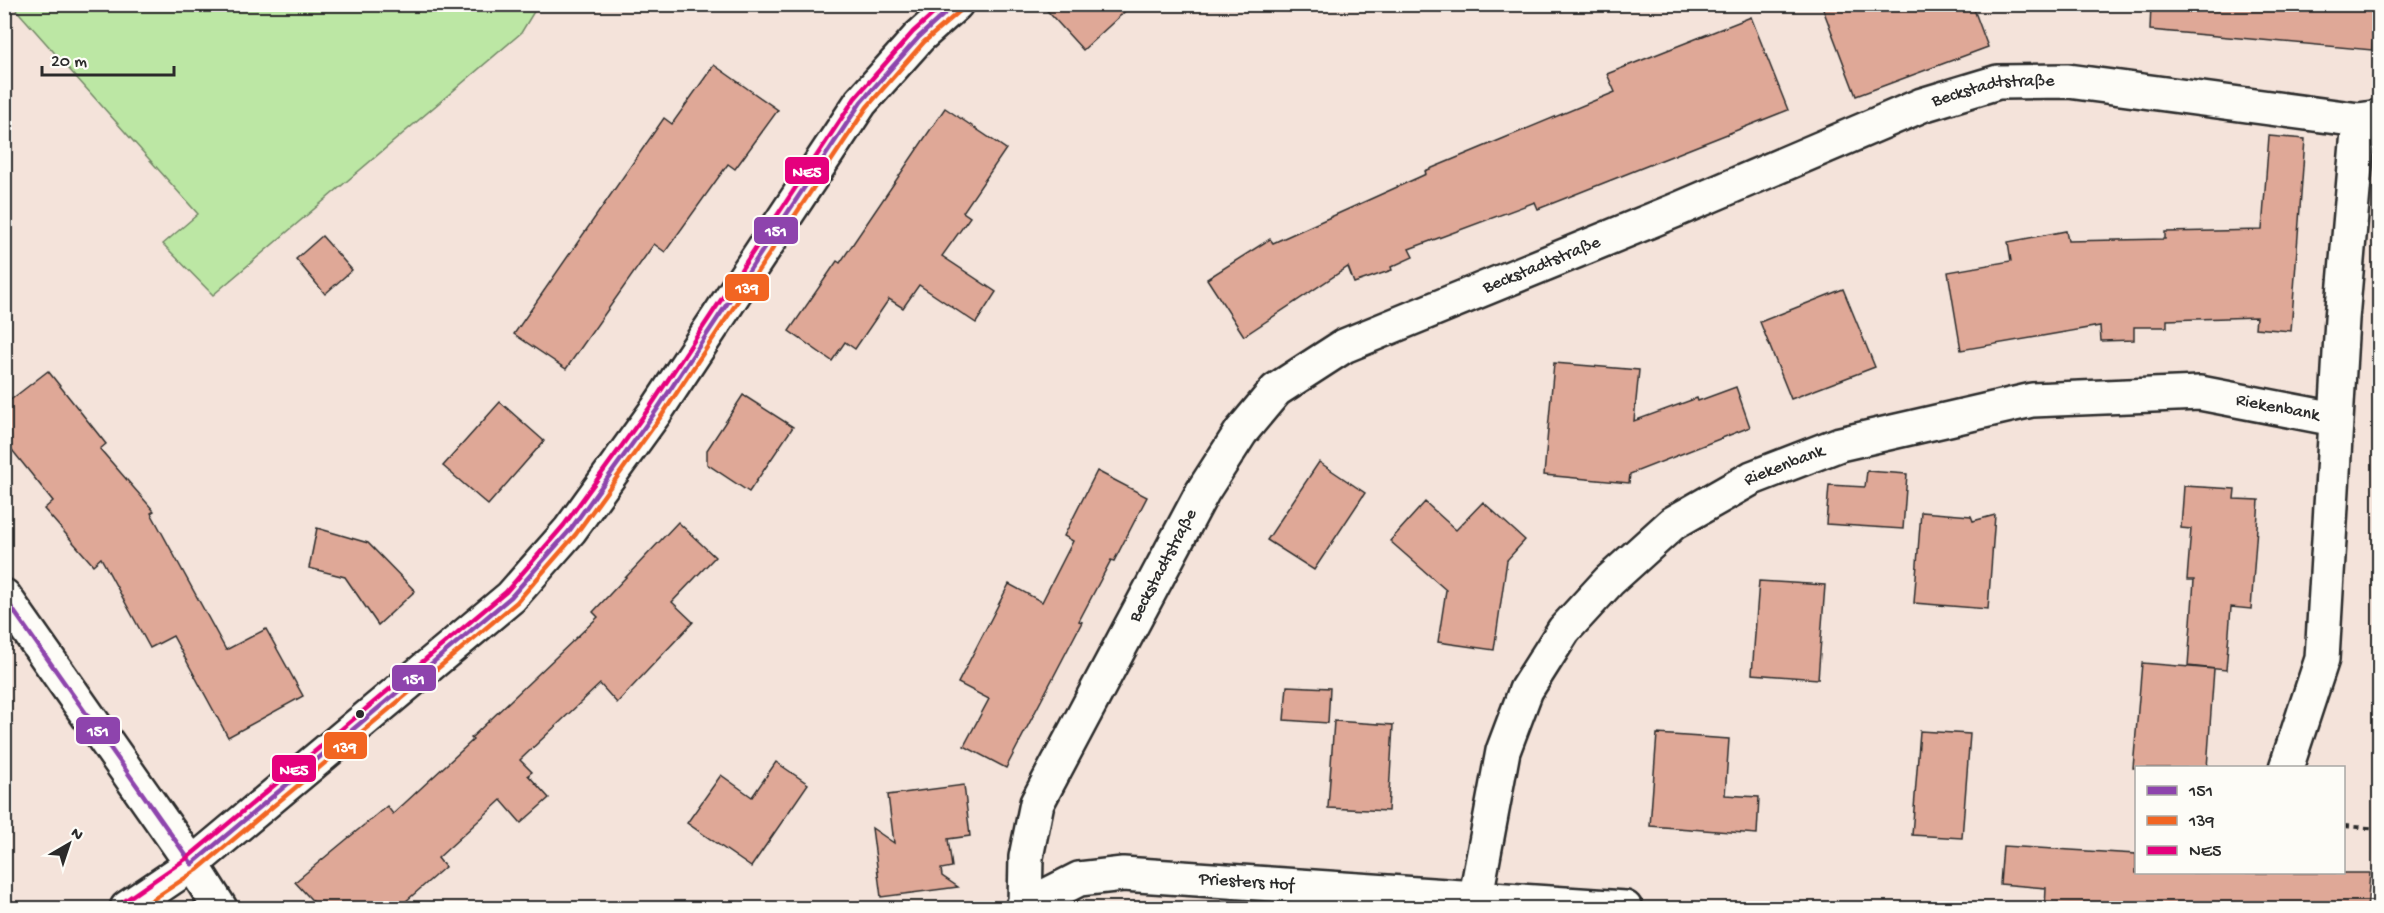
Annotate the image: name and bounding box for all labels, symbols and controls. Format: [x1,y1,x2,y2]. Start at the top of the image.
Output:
scale bar [42,39,174,77]
text: 20 m [51,52,87,73]
street label: Beckstadtstraße [1928,71,2055,112]
line badge: NE5 [784,156,830,185]
text: NE5 [793,165,822,184]
line badge: 151 [753,216,799,245]
text: 151 [764,224,787,243]
street label: Beckstadtstraße [1479,231,1604,299]
line badge: 139 [724,273,770,302]
text: 139 [735,281,758,300]
street label: Riekenbank [2234,390,2323,427]
street label: Riekenbank [1740,440,1829,491]
street label: Beckstadtstraße [1124,505,1202,627]
line badge: 151 [391,664,437,692]
text: 151 [402,672,425,691]
unlabelled marker [354,708,366,720]
line badge: 151 [75,716,121,745]
text: 151 [86,724,109,743]
line badge: 139 [323,731,368,760]
text: 139 [333,740,356,759]
line badge: NE5 [271,754,317,783]
text: NE5 [280,763,309,782]
legend [2135,766,2345,874]
text: 151 [2188,782,2213,803]
text: 139 [2188,812,2215,833]
north arrow [39,814,99,874]
text: N [66,824,87,846]
text: NE5 [2189,842,2221,863]
street label: Priesters Hof [1197,869,1296,896]

